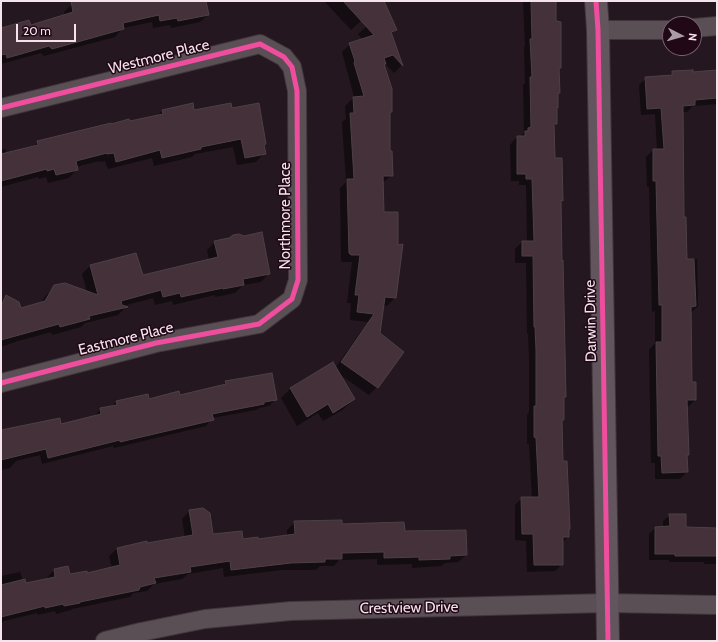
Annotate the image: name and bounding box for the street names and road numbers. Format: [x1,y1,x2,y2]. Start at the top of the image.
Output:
street label: Westmore Place [107,36,211,78]
street label: Northmore Place [277,162,295,270]
street label: Darwin Drive [581,280,601,362]
street label: Eastmore Place [77,318,175,360]
street label: Crestview Drive [359,598,459,618]

